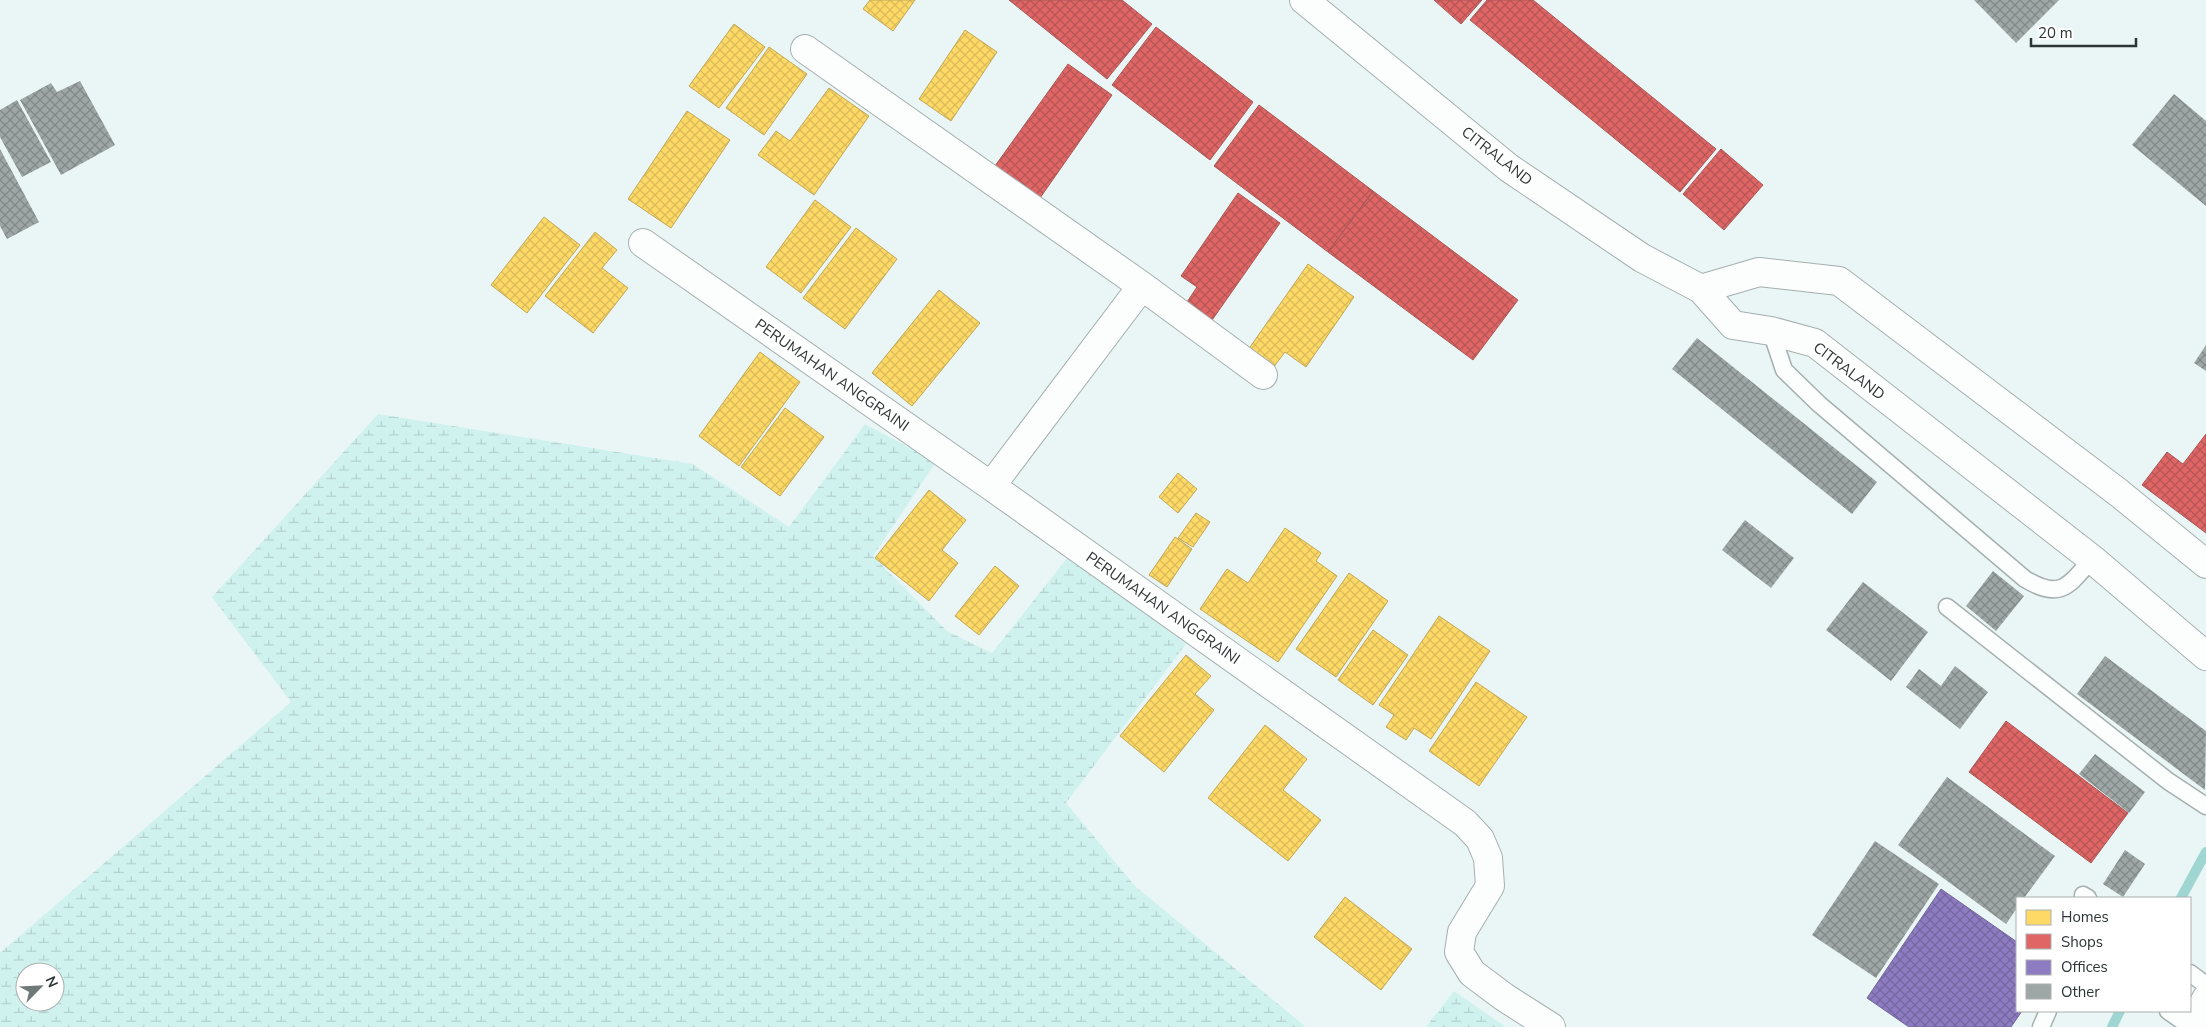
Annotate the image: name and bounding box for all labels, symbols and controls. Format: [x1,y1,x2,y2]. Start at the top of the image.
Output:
scale bar [2031,15,2136,47]
text: 20 m [2038,23,2073,43]
street label: CITRALAND [1457,122,1537,190]
street label: PERUMAHAN ANGGRAINI [751,314,913,436]
street label: CITRALAND [1809,338,1889,404]
street label: PERUMAHAN ANGGRAINI [1082,547,1244,669]
legend [2016,897,2191,1012]
text: Homes [2061,907,2109,927]
text: Shops [2061,932,2103,952]
text: Offices [2061,957,2108,977]
north arrow [15,962,65,1012]
text: N [41,973,62,991]
text: Other [2061,982,2100,1002]

